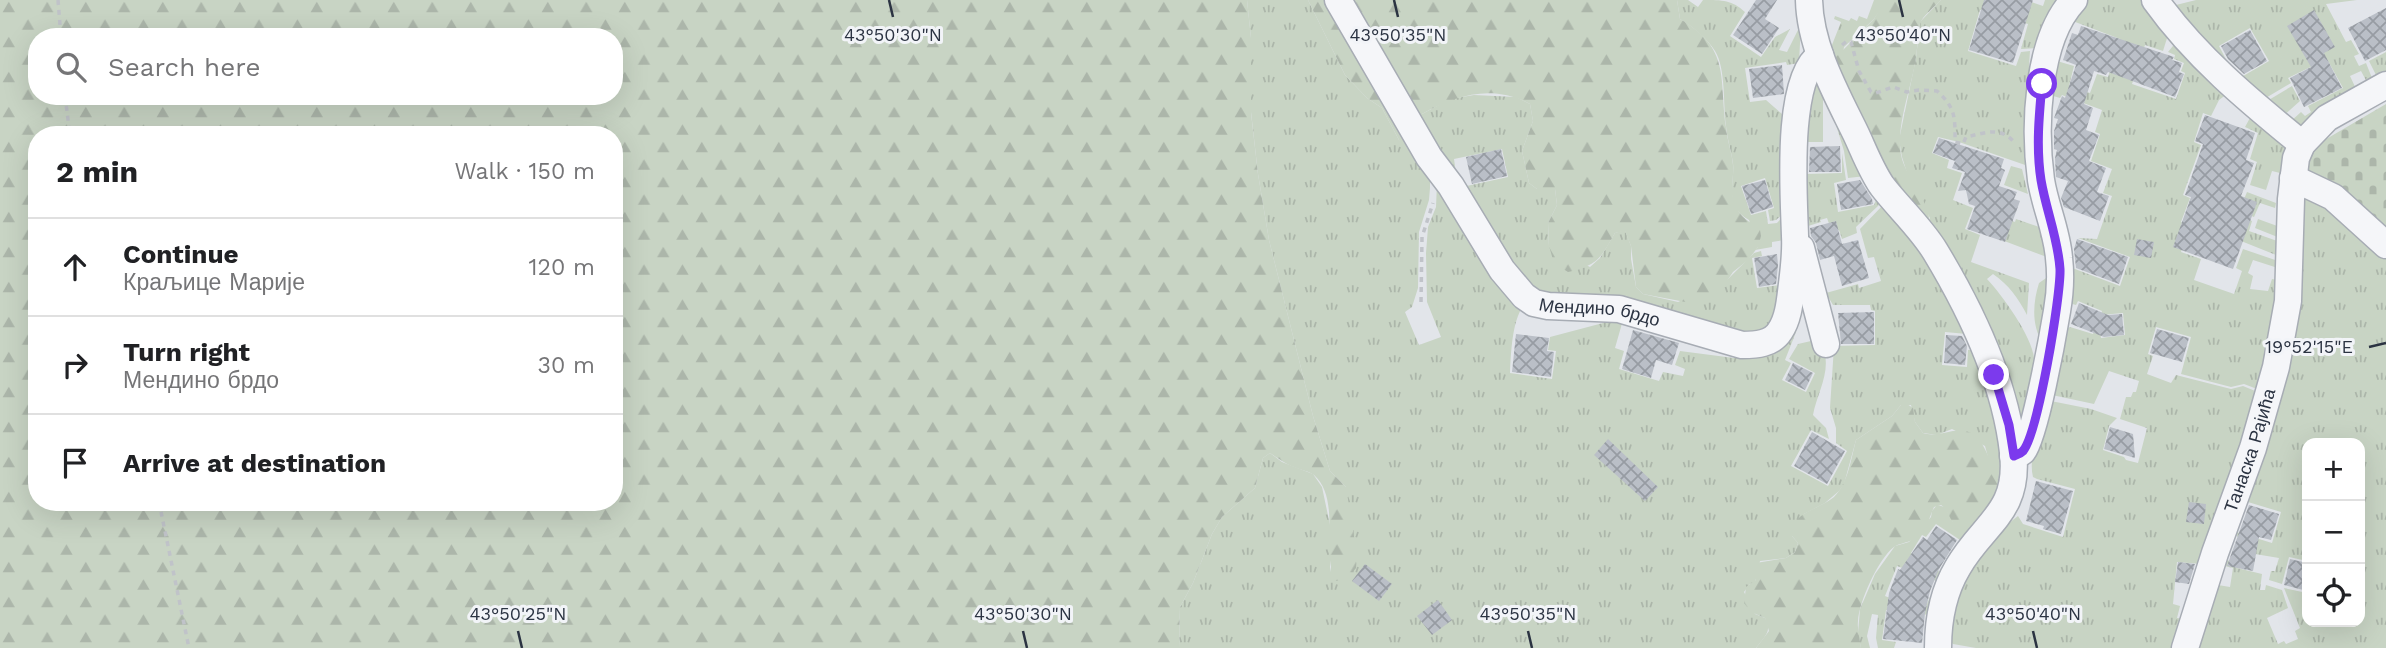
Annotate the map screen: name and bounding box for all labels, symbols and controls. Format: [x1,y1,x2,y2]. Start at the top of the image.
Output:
text: 43°50'30"N [844,24,942,45]
text: 43°50'35"N [1349,24,1447,45]
text: 43°50'40"N [1855,24,1951,45]
search box [28,28,623,105]
icon: search [52,48,90,86]
text: Search here [108,52,260,82]
route start [2026,68,2057,99]
text: 2 min [56,154,138,189]
text: Walk · 150 m [454,158,595,185]
text: Continue [123,239,239,269]
icon: ahead [56,248,94,286]
text: 120 m [529,254,595,281]
text: Краљице Марије [123,269,305,296]
street label: Мендино брдо [1537,293,1663,330]
text: 19°52'15"E [2265,336,2353,357]
text: Turn right [123,337,250,367]
icon: right [56,346,94,384]
text: 30 m [538,352,595,379]
route end [1978,359,2009,390]
text: Мендино брдо [123,367,279,394]
street label: Танаска Рајића [2220,385,2280,515]
map controls [2302,438,2365,627]
button: + [2302,438,2365,501]
icon: arrive [56,444,94,482]
text: Arrive at destination [123,448,386,478]
button: − [2302,501,2365,564]
button: locate [2302,564,2365,627]
text: 43°50'25"N [469,603,567,624]
text: 43°50'30"N [974,603,1072,624]
text: 43°50'35"N [1479,603,1577,624]
text: 43°50'40"N [1985,603,2081,624]

